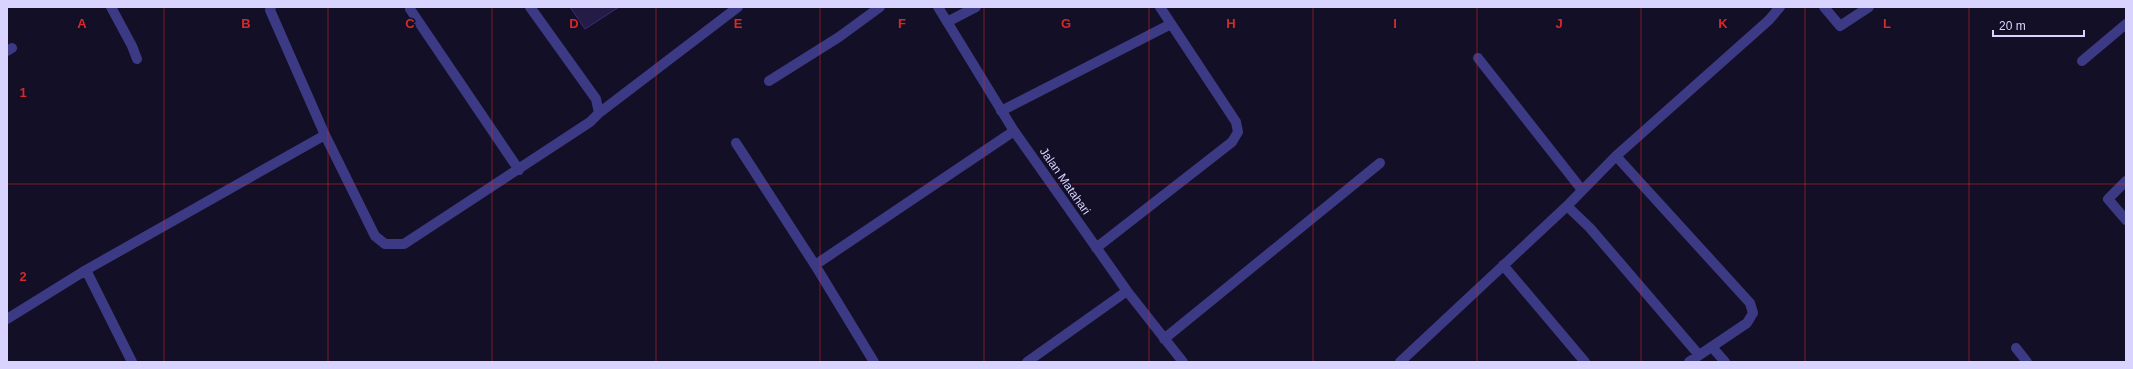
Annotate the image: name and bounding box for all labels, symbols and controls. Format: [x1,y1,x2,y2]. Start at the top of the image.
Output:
scale bar [1993,12,2084,38]
text: A [77,16,87,31]
text: B [241,16,251,31]
text: C [405,16,415,31]
text: D [569,16,579,31]
text: E [734,16,743,31]
text: F [898,16,906,31]
text: G [1061,16,1071,31]
text: H [1226,16,1236,31]
text: I [1393,16,1397,31]
text: J [1555,16,1563,31]
text: K [1718,16,1728,31]
text: L [1883,16,1891,31]
text: 20 m [1999,19,2026,33]
text: 1 [19,85,27,100]
street label: Jalan Matahari [1037,145,1093,217]
text: 2 [19,269,27,284]

